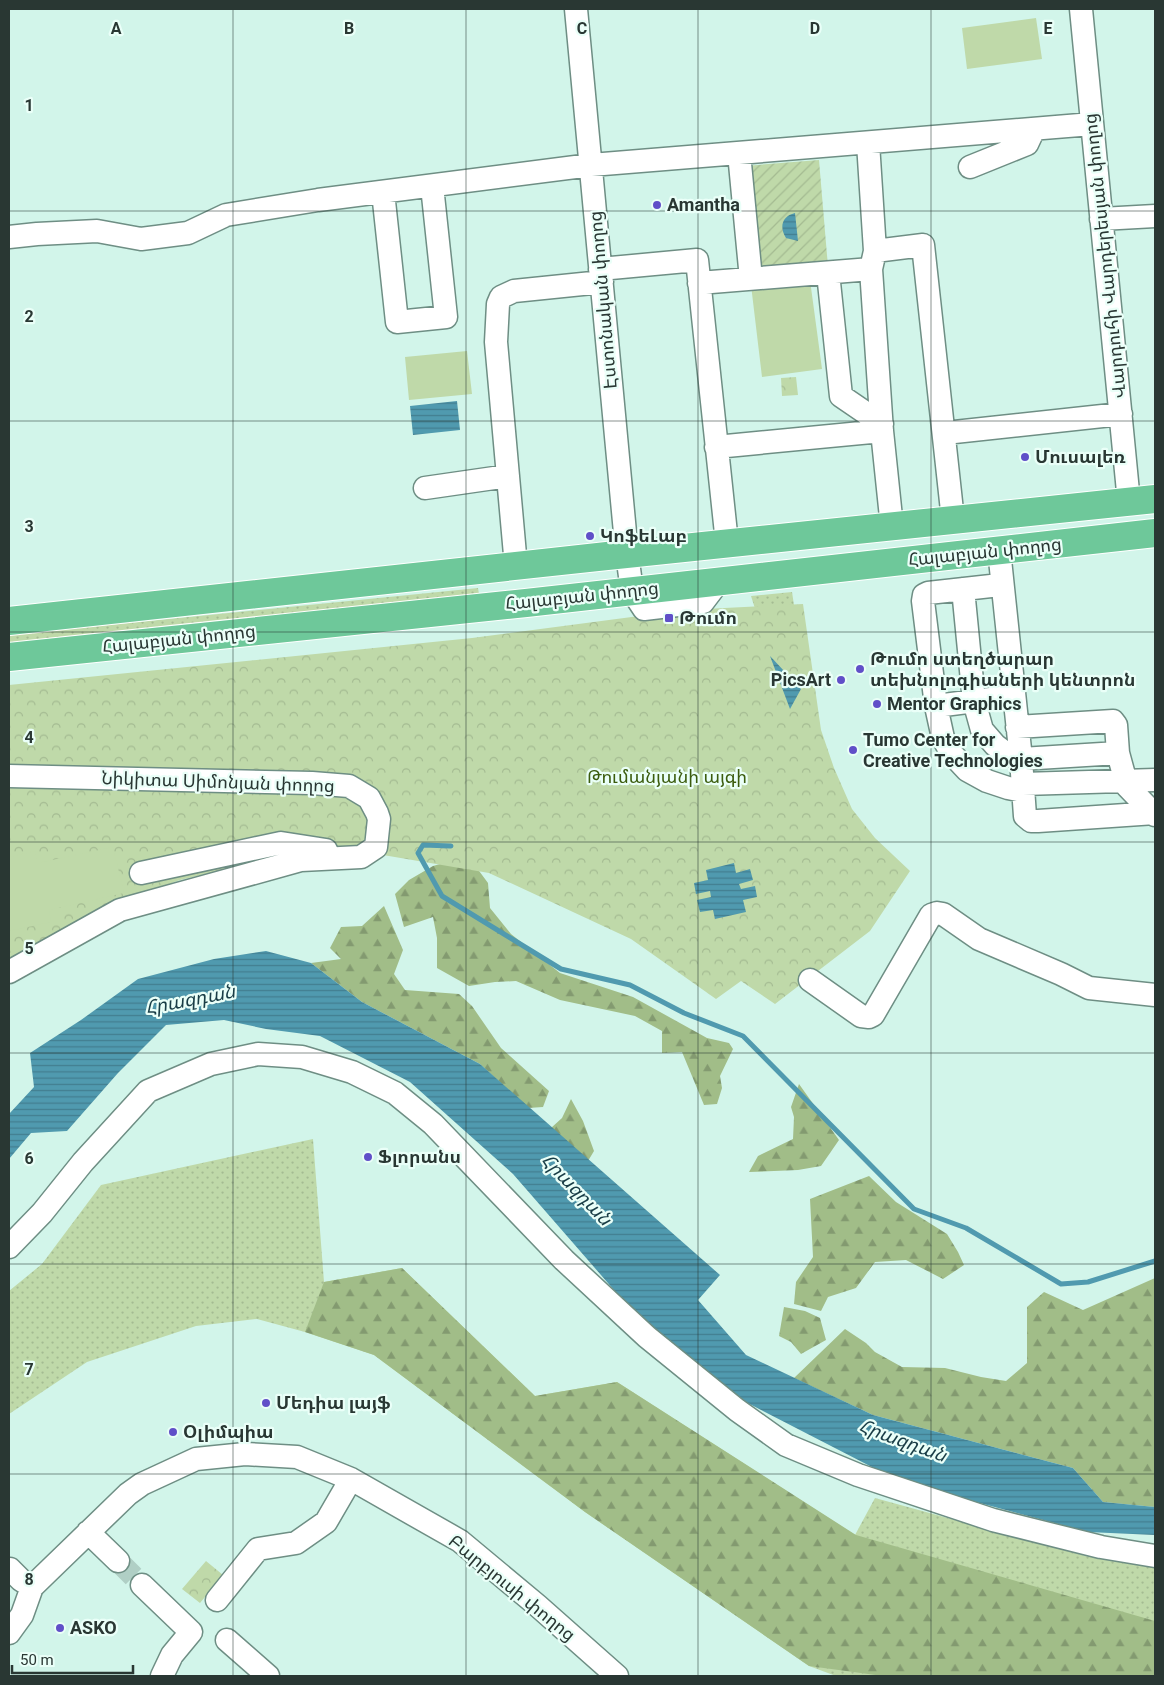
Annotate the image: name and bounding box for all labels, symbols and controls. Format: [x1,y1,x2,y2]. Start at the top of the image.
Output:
text: A [111,19,122,38]
text: B [344,19,354,38]
text: C [577,19,587,38]
text: D [810,19,820,38]
text: E [1044,19,1053,38]
text: 1 [24,96,34,115]
street label: Վարդուհի Վարդերեսյան փողոց [1079,112,1130,400]
place label: Amantha [667,194,740,215]
marker: Amantha [651,199,663,211]
street label: Էստոնական փողոց [584,210,621,390]
text: 2 [24,307,34,326]
place label: Մուսալեռ [1035,446,1126,467]
marker: Մուսալեռ [1019,451,1031,463]
text: 3 [24,517,34,536]
place label: ԿոֆեԼաբ [600,525,687,546]
marker: ԿոֆեԼաբ [584,530,596,542]
street label: Հալաբյան փողոց [907,533,1063,570]
street label: Հալաբյան փողոց [504,577,660,614]
place label: Թումո [679,607,737,628]
marker: Թումո [663,612,675,624]
street label: Հալաբյան փողոց [101,620,257,657]
place label: Թումո ստեղծարար տեխնոլոգիաների կենտրոն [870,648,1135,690]
marker: Թումո ստեղծարար տեխնոլոգիաների կենտրոն [854,663,866,675]
place label: PicsArt [771,669,831,690]
marker: PicsArt [835,674,847,686]
place label: Mentor Graphics [887,693,1021,714]
marker: Mentor Graphics [871,698,883,710]
text: 4 [24,728,34,747]
place label: Tumo Center for Creative Technologies [863,729,1043,771]
marker: Tumo Center for Creative Technologies [847,744,859,756]
park label: Թումանյանի այգի [587,766,747,787]
street label: Նիկիտա Սիմոնյան փողոց [101,767,335,796]
text: 5 [24,939,34,958]
water label: Հրազդան [143,979,239,1019]
place label: Ֆլորանս [378,1146,461,1167]
text: 6 [24,1149,34,1168]
water label: Հրազդան [537,1149,618,1231]
marker: Ֆլորանս [362,1151,374,1163]
text: 7 [24,1360,34,1379]
place label: Մեդիա լայֆ [276,1392,391,1413]
marker: Մեդիա լայֆ [260,1397,272,1409]
water label: Հրազդան [856,1414,951,1467]
place label: Օլիմպիա [183,1421,273,1442]
marker: Օլիմպիա [167,1426,179,1438]
street label: Բարբյուսի փողոց [445,1530,580,1645]
text: 8 [24,1570,34,1589]
place label: ASKO [70,1617,117,1638]
marker: ASKO [54,1622,66,1634]
scale bar [12,1642,134,1674]
text: 50 m [20,1651,54,1669]

